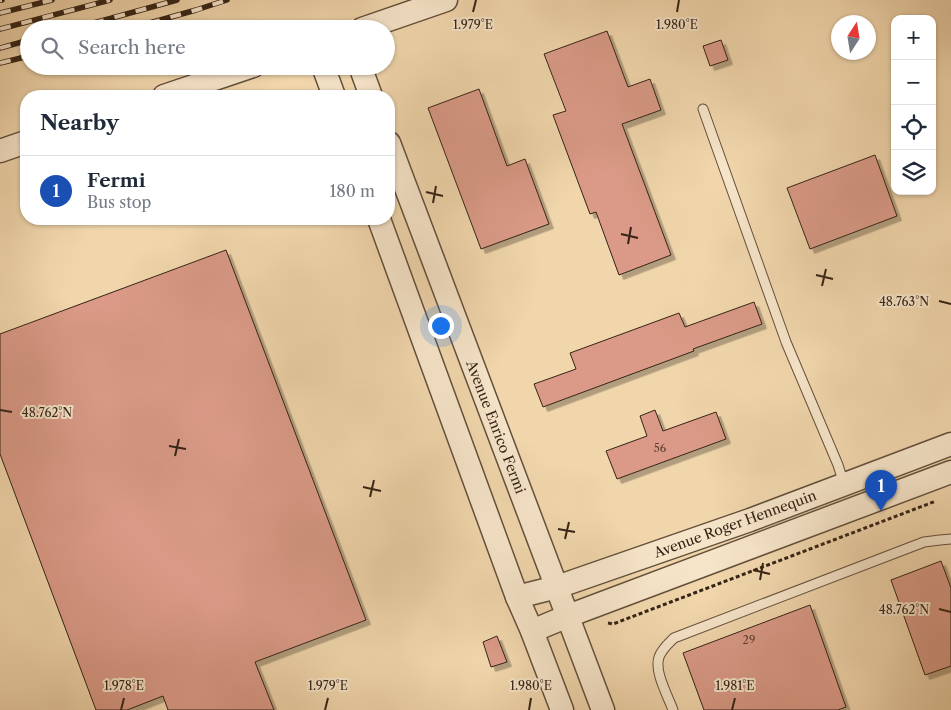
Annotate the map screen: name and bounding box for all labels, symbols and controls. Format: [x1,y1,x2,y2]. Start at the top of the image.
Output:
north arrow [831,15,876,60]
map controls [891,15,936,195]
button: + [891,15,936,60]
text: 1.979°E [453,17,493,32]
text: 1.980°E [656,17,698,32]
search box [20,20,395,75]
icon: search [38,34,66,62]
text: Search here [78,36,186,59]
button: − [891,60,936,105]
button: locate [891,105,936,150]
text: Nearby [40,110,119,135]
button: layers [891,150,936,195]
text: Fermi [87,169,146,192]
text: 1 [52,181,60,201]
text: 180 m [329,181,375,201]
text: Bus stop [87,192,151,212]
text: 48.763°N [879,294,929,309]
your location [428,313,454,339]
street label: Avenue Enrico Fermi [462,357,530,496]
text: 48.762°N [22,405,72,420]
house number: 56 [654,441,667,455]
pin: 1 [865,470,897,511]
street label: Avenue Roger Hennequin [650,486,819,562]
text: 48.762°N [879,602,929,617]
house number: 29 [743,633,755,647]
text: 1.978°E [104,678,144,693]
text: 1.979°E [308,678,348,693]
text: 1.980°E [510,678,552,693]
text: 1.981°E [715,678,755,693]

